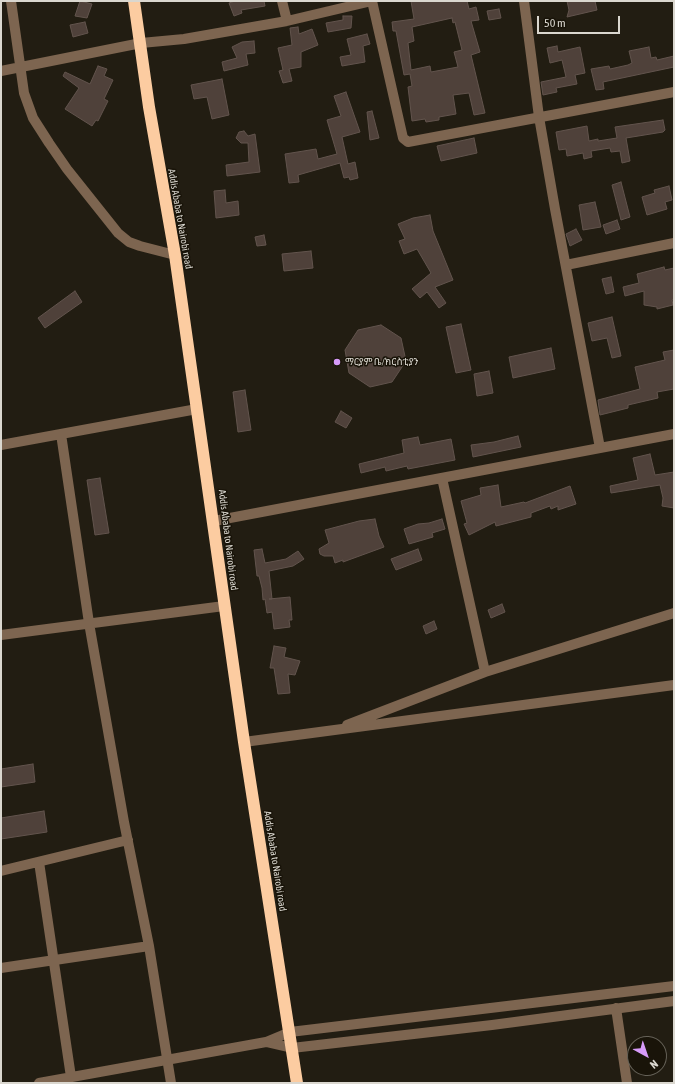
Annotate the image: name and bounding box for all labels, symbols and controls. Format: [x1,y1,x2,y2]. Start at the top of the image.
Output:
scale bar [539,8,622,34]
text: 50 m [544,16,566,30]
street label: Addis Ababa to Nairobi road [165,168,195,270]
place label: ማርያም ቤ/ክርስቲያን [345,356,418,368]
marker: ማርያም ቤ/ክርስቲያን [332,357,342,367]
street label: Addis Ababa to Nairobi road [216,489,240,591]
street label: Addis Ababa to Nairobi road [261,810,289,912]
north arrow [627,1036,667,1076]
text: N [648,1058,660,1071]

